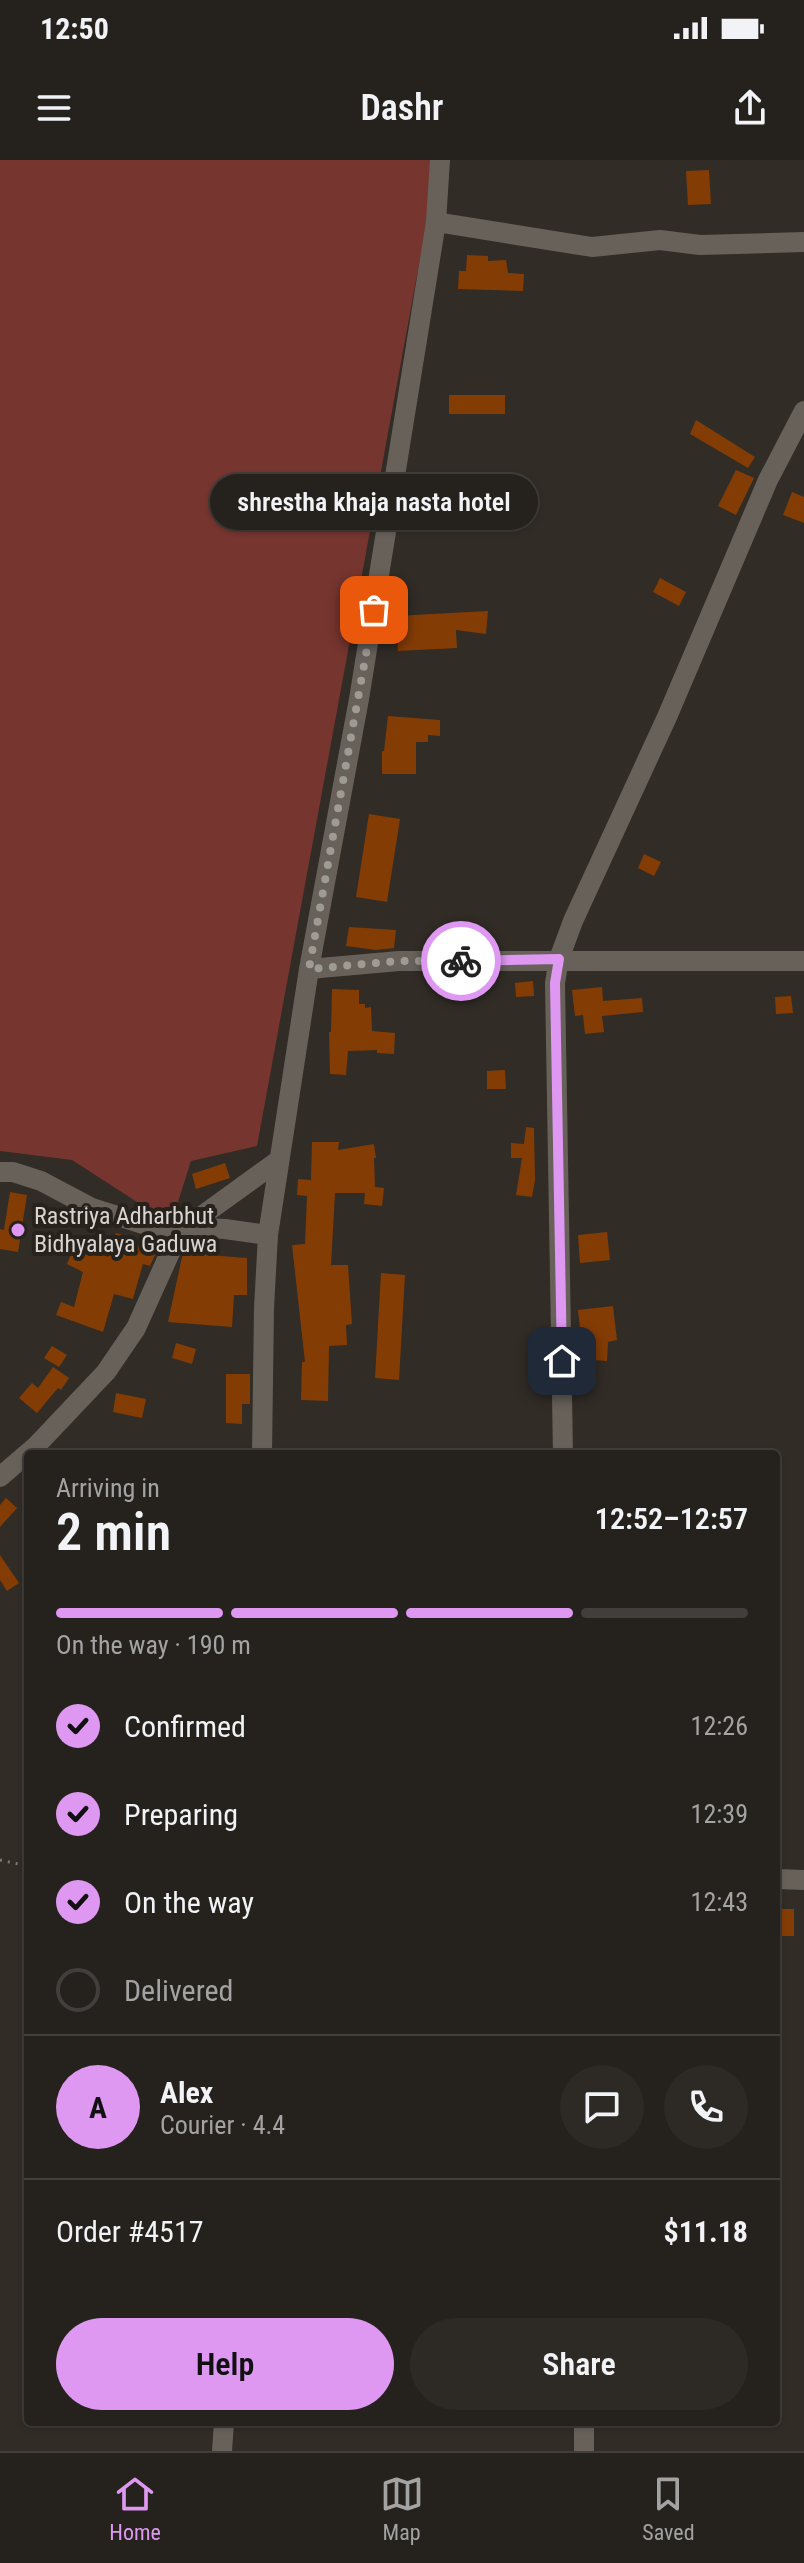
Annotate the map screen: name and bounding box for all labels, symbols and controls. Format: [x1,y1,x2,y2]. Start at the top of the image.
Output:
text: 12:50 [40,11,109,46]
icon: menu [32,86,76,130]
icon: share [728,86,772,130]
text: Dashr [360,87,444,129]
callout: shrestha khaja nasta hotel [210,474,538,530]
text: shrestha khaja nasta hotel [237,487,511,517]
pin [340,576,408,644]
icon: bag [352,588,396,632]
courier [421,921,501,1001]
icon: bike [439,939,483,983]
place label: Rastriya Adharbhut Bidhyalaya Gaduwa [34,1202,217,1258]
marker: Rastriya Adharbhut Bidhyalaya Gaduwa [9,1221,27,1239]
pin [528,1327,596,1395]
icon: home [540,1339,584,1383]
text: Arriving in [56,1473,160,1503]
text: 12:52–12:57 [595,1501,748,1536]
text: 2 min [56,1502,171,1563]
text: On the way · 190 m [56,1630,251,1660]
icon: check [56,1704,100,1748]
text: Confirmed [124,1709,246,1744]
text: 12:26 [691,1711,748,1741]
icon: check [56,1792,100,1836]
text: Preparing [124,1797,238,1832]
text: 12:39 [691,1799,748,1829]
icon: check [56,1880,100,1924]
text: On the way [124,1885,254,1920]
text: 12:43 [691,1887,748,1917]
text: Delivered [124,1973,233,2008]
button: chat [560,2065,644,2149]
button: phone [664,2065,748,2149]
text: Alex [160,2075,213,2110]
text: A [89,2090,107,2125]
text: Courier · 4.4 [160,2110,285,2140]
text: Order #4517 [56,2214,204,2249]
text: $11.18 [663,2214,748,2249]
button: Help [56,2318,394,2410]
button: Share [410,2318,748,2410]
tab: Home [109,2472,161,2545]
tab: Map [380,2472,424,2545]
tab: Saved [642,2472,695,2545]

